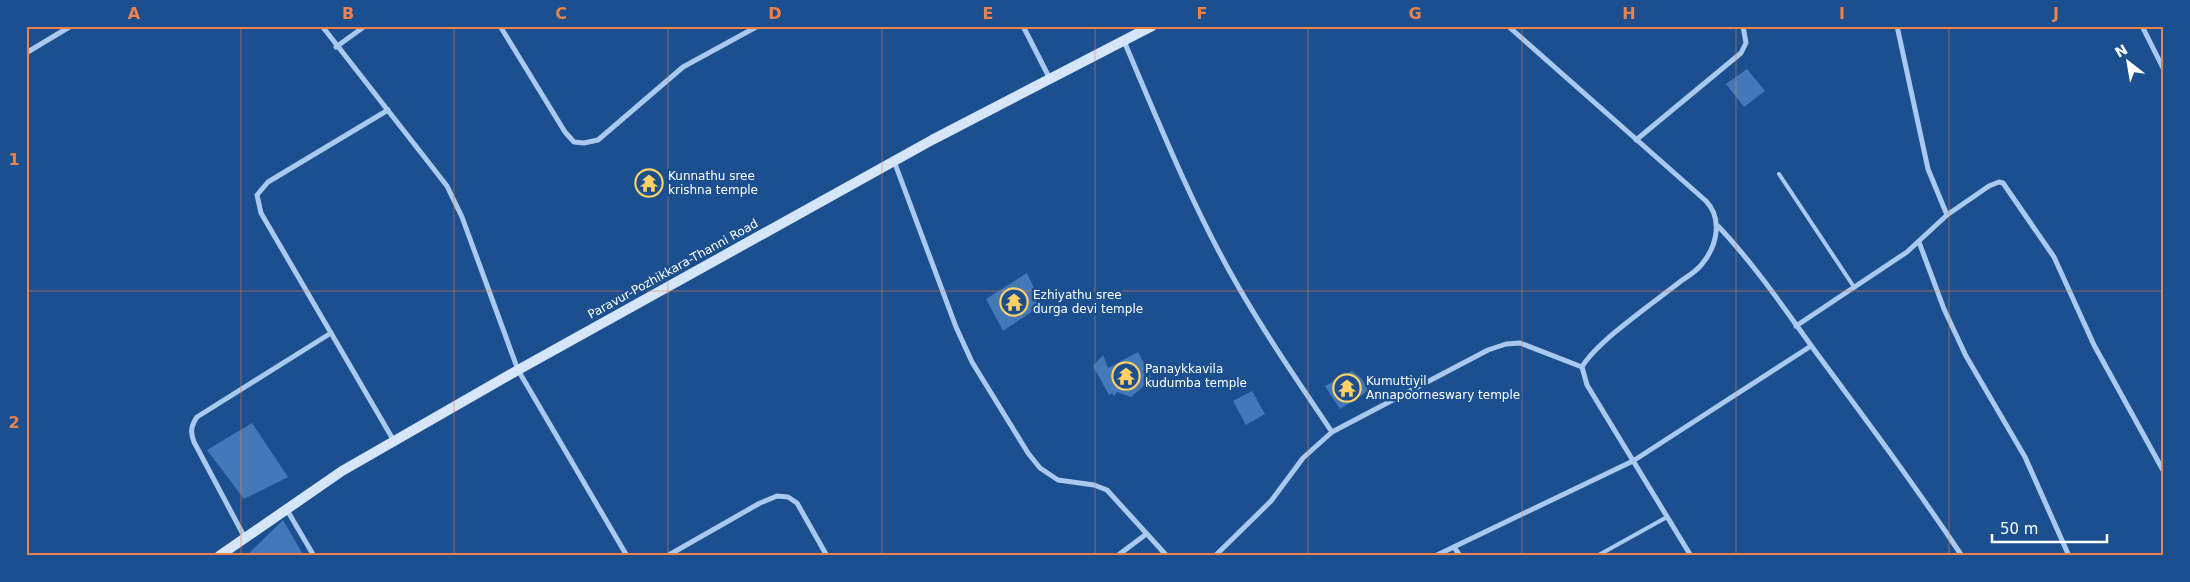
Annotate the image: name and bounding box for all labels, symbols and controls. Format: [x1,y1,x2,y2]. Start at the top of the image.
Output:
text: A [128,4,141,23]
text: B [342,4,354,23]
text: C [555,4,567,23]
text: D [768,4,782,23]
text: E [983,4,993,23]
text: F [1197,4,1207,23]
text: G [1408,4,1422,23]
text: H [1622,4,1636,23]
text: I [1839,4,1845,23]
text: J [2052,4,2059,23]
north arrow [2102,38,2152,88]
text: N [2112,41,2130,61]
text: 1 [8,150,20,169]
temple icon: Kunnathu sree krishna temple [634,168,664,198]
place label: Kunnathu sree krishna temple [668,169,758,197]
street label: Paravur-Pozhikkara-Thanni Road [586,216,760,322]
temple icon: Ezhiyathu sree durga devi temple [999,287,1029,317]
place label: Ezhiyathu sree durga devi temple [1033,288,1143,316]
temple icon: Panaykkavila kudumba temple [1111,361,1141,391]
place label: Panaykkavila kudumba temple [1145,362,1247,390]
temple icon: Kumuttiyil Annapoorneswary temple [1332,373,1362,403]
place label: Kumuttiyil Annapoorneswary temple [1366,374,1520,402]
text: 2 [8,413,20,432]
scale bar [1992,512,2108,544]
text: 50 m [2000,520,2038,538]

